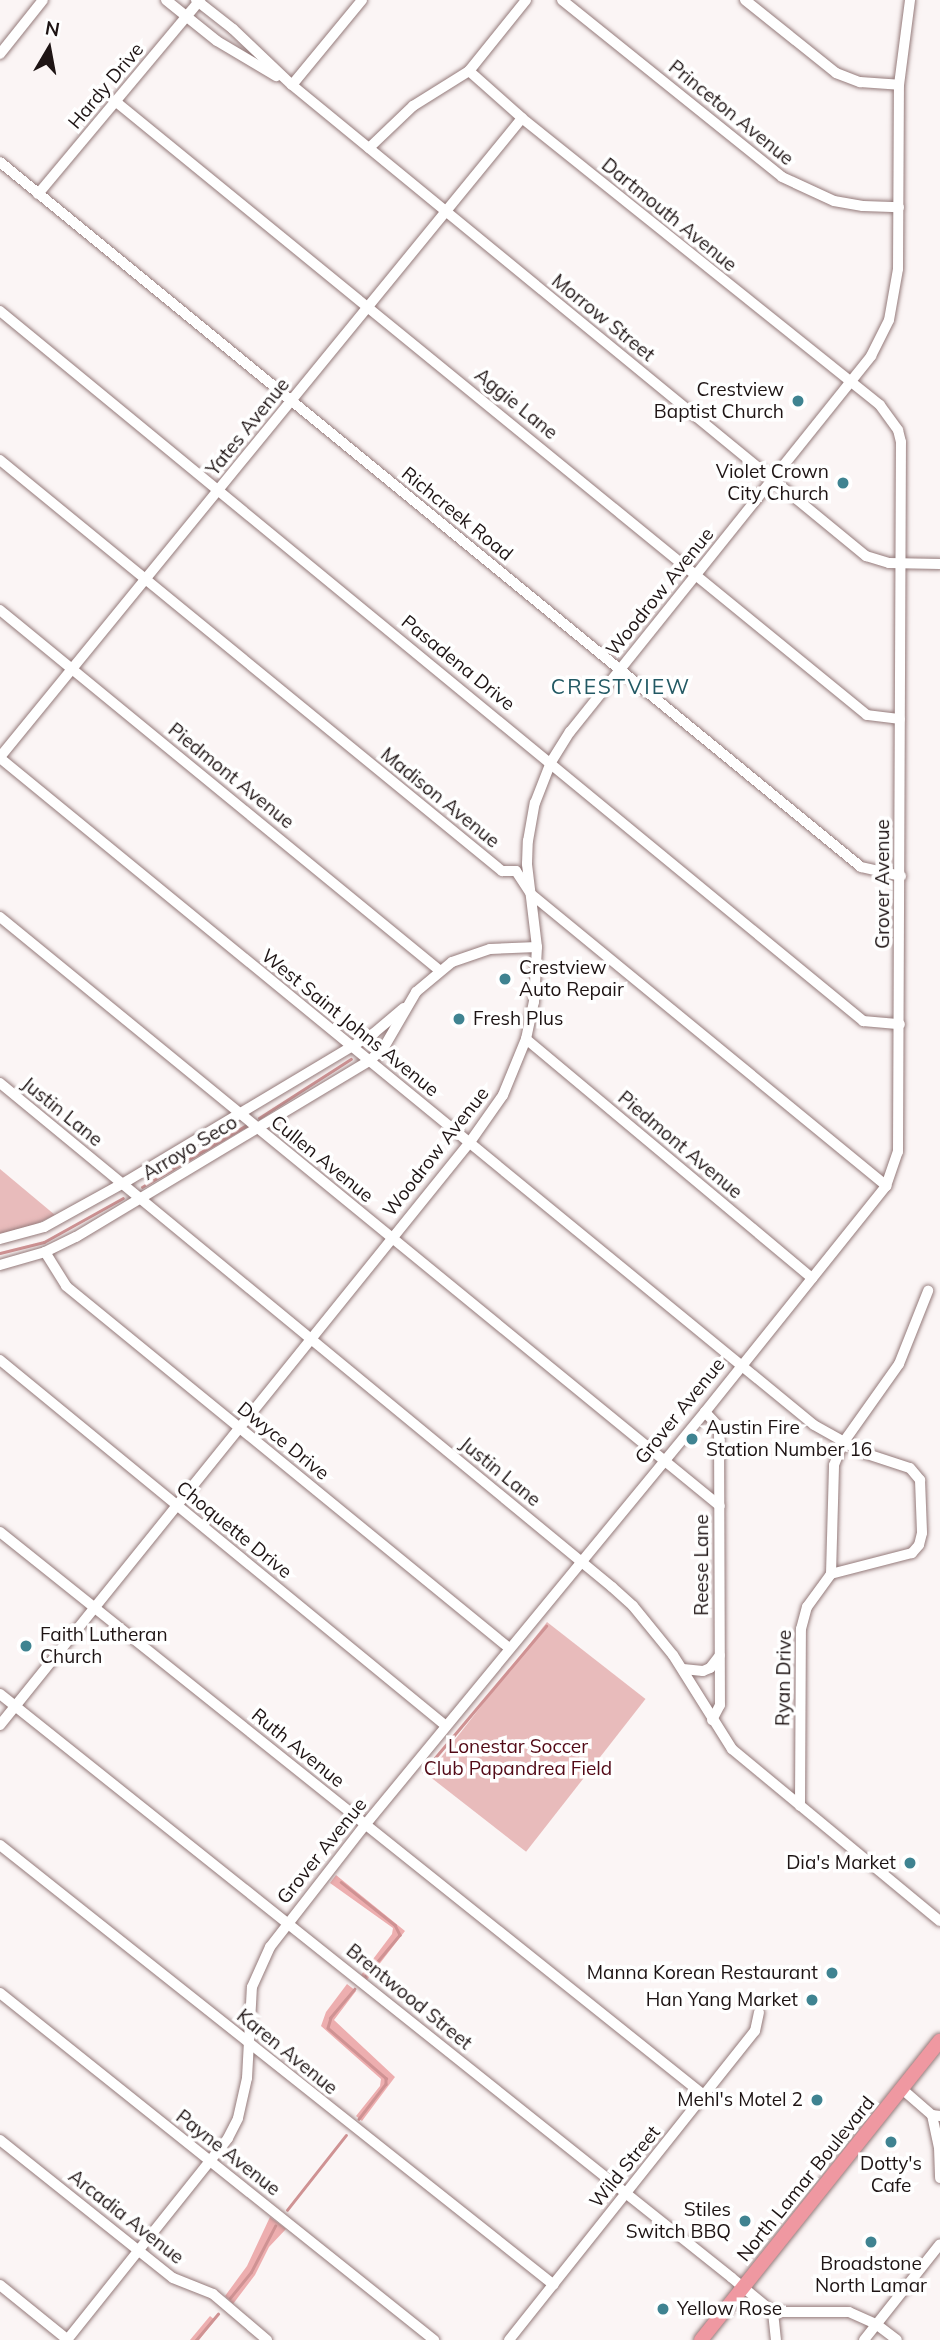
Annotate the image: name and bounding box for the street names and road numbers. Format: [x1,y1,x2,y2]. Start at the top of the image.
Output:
street label: Hardy Drive [63,38,149,134]
street label: Princeton Avenue [664,56,798,170]
street label: Dartmouth Avenue [597,154,741,276]
street label: Morrow Street [547,270,659,366]
street label: Aggie Lane [470,364,562,444]
street label: Yates Avenue [202,374,294,480]
street label: Richcreek Road [397,462,517,566]
street label: Woodrow Avenue [601,523,719,661]
street label: Pasadena Drive [397,610,519,716]
street label: Piedmont Avenue [164,718,298,834]
street label: Madison Avenue [376,743,504,853]
street label: Grover Avenue [872,819,894,949]
street label: West Saint Johns Avenue [257,944,443,1102]
street label: Justin Lane [17,1073,107,1151]
street label: Woodrow Avenue [378,1083,494,1221]
street label: Piedmont Avenue [613,1086,747,1204]
street label: Arroyo Seco [139,1111,241,1185]
street label: Cullen Avenue [266,1111,378,1207]
street label: Grover Avenue [630,1353,730,1469]
street label: Dwyce Drive [233,1397,333,1485]
street label: Justin Lane [455,1433,545,1511]
street label: Choquette Drive [172,1477,296,1583]
street label: Reese Lane [691,1514,713,1616]
street label: Ryan Drive [772,1630,796,1726]
street label: Ruth Avenue [247,1704,349,1792]
street label: Grover Avenue [272,1793,372,1909]
street label: Brentwood Street [342,1939,476,2055]
street label: Karen Avenue [232,2004,342,2100]
street label: North Lamar Boulevard [732,2092,880,2266]
street label: Payne Avenue [171,2105,285,2201]
street label: Wild Street [585,2121,665,2213]
street label: Arcadia Avenue [64,2165,188,2269]

